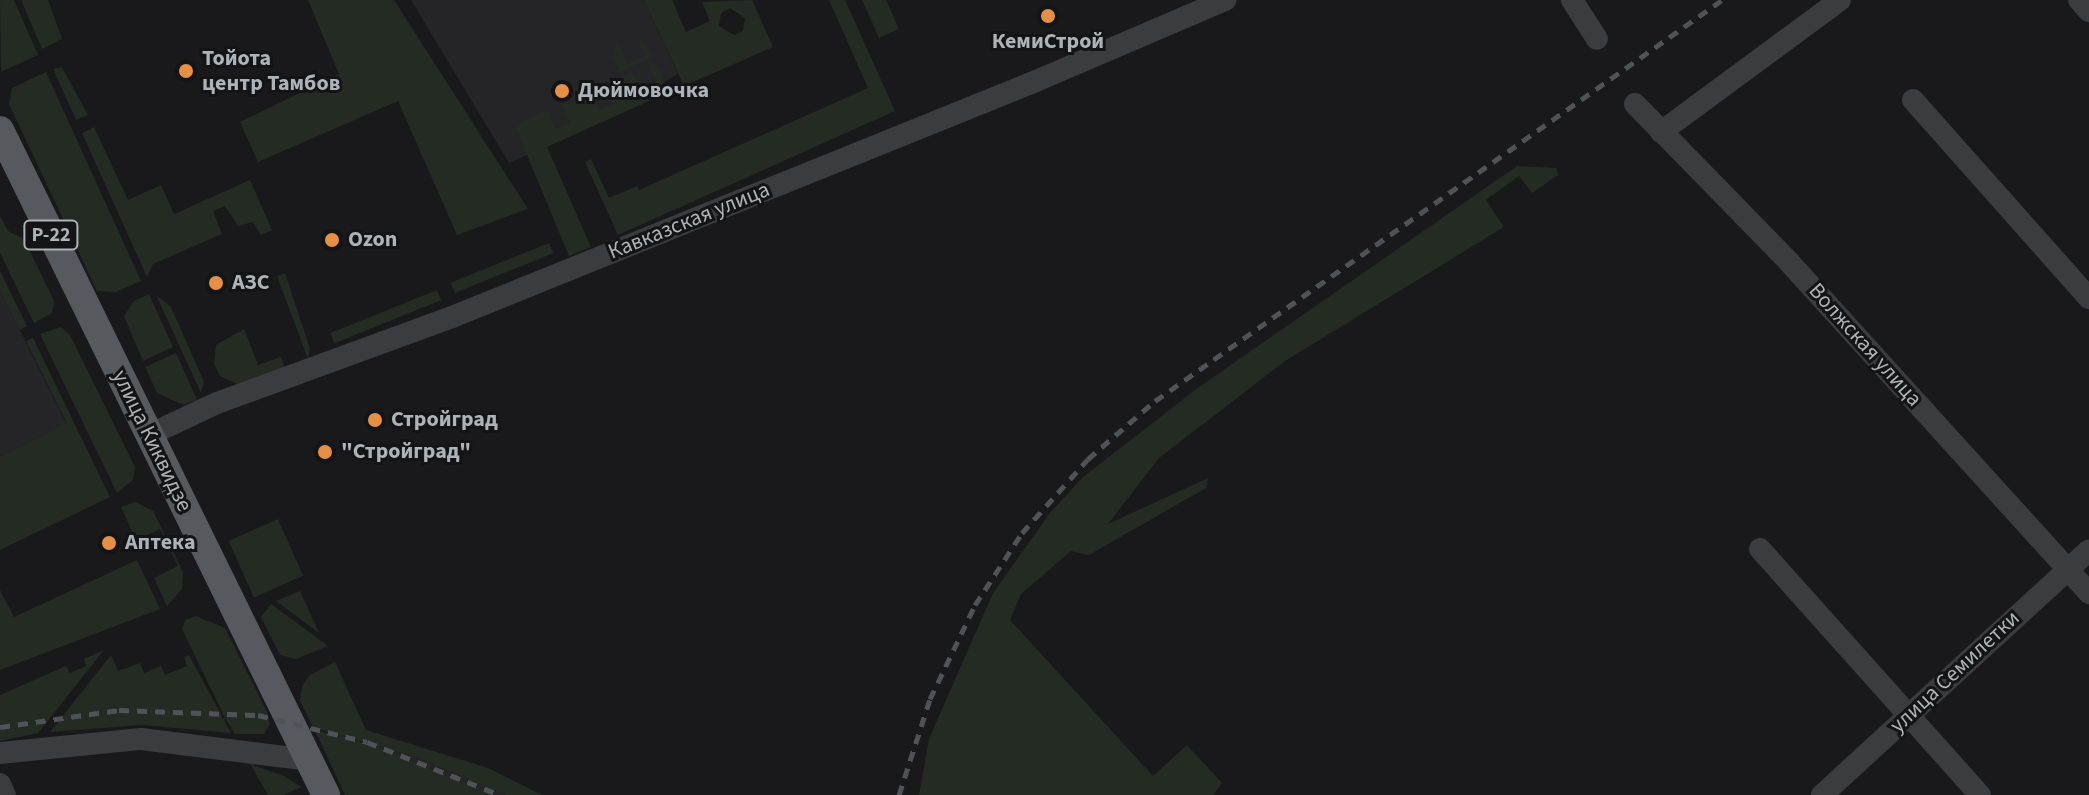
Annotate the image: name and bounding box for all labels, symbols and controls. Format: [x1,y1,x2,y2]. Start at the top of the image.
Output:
marker: КемиСтрой [1039,7,1057,25]
place label: КемиСтрой [992,29,1104,55]
place label: Тойота центр Тамбов [202,45,340,96]
marker: Тойота центр Тамбов [177,62,195,80]
place label: Дюймовочка [578,78,709,104]
marker: Дюймовочка [553,82,571,100]
street label: Кавказская улица [604,177,774,265]
road number: Р-22 [23,219,79,251]
place label: Ozon [348,227,397,253]
marker: Ozon [323,231,341,249]
place label: АЗС [232,270,270,296]
marker: АЗС [207,274,225,292]
street label: Волжская улица [1803,278,1927,412]
street label: улица Киквидзе [106,366,198,516]
place label: Стройград [391,407,498,433]
marker: Стройград [366,411,384,429]
place label: "Стройград" [341,439,471,465]
marker: "Стройград" [316,443,334,461]
place label: Аптека [125,530,195,556]
marker: Аптека [100,534,118,552]
street label: улица Семилетки [1885,605,2025,739]

